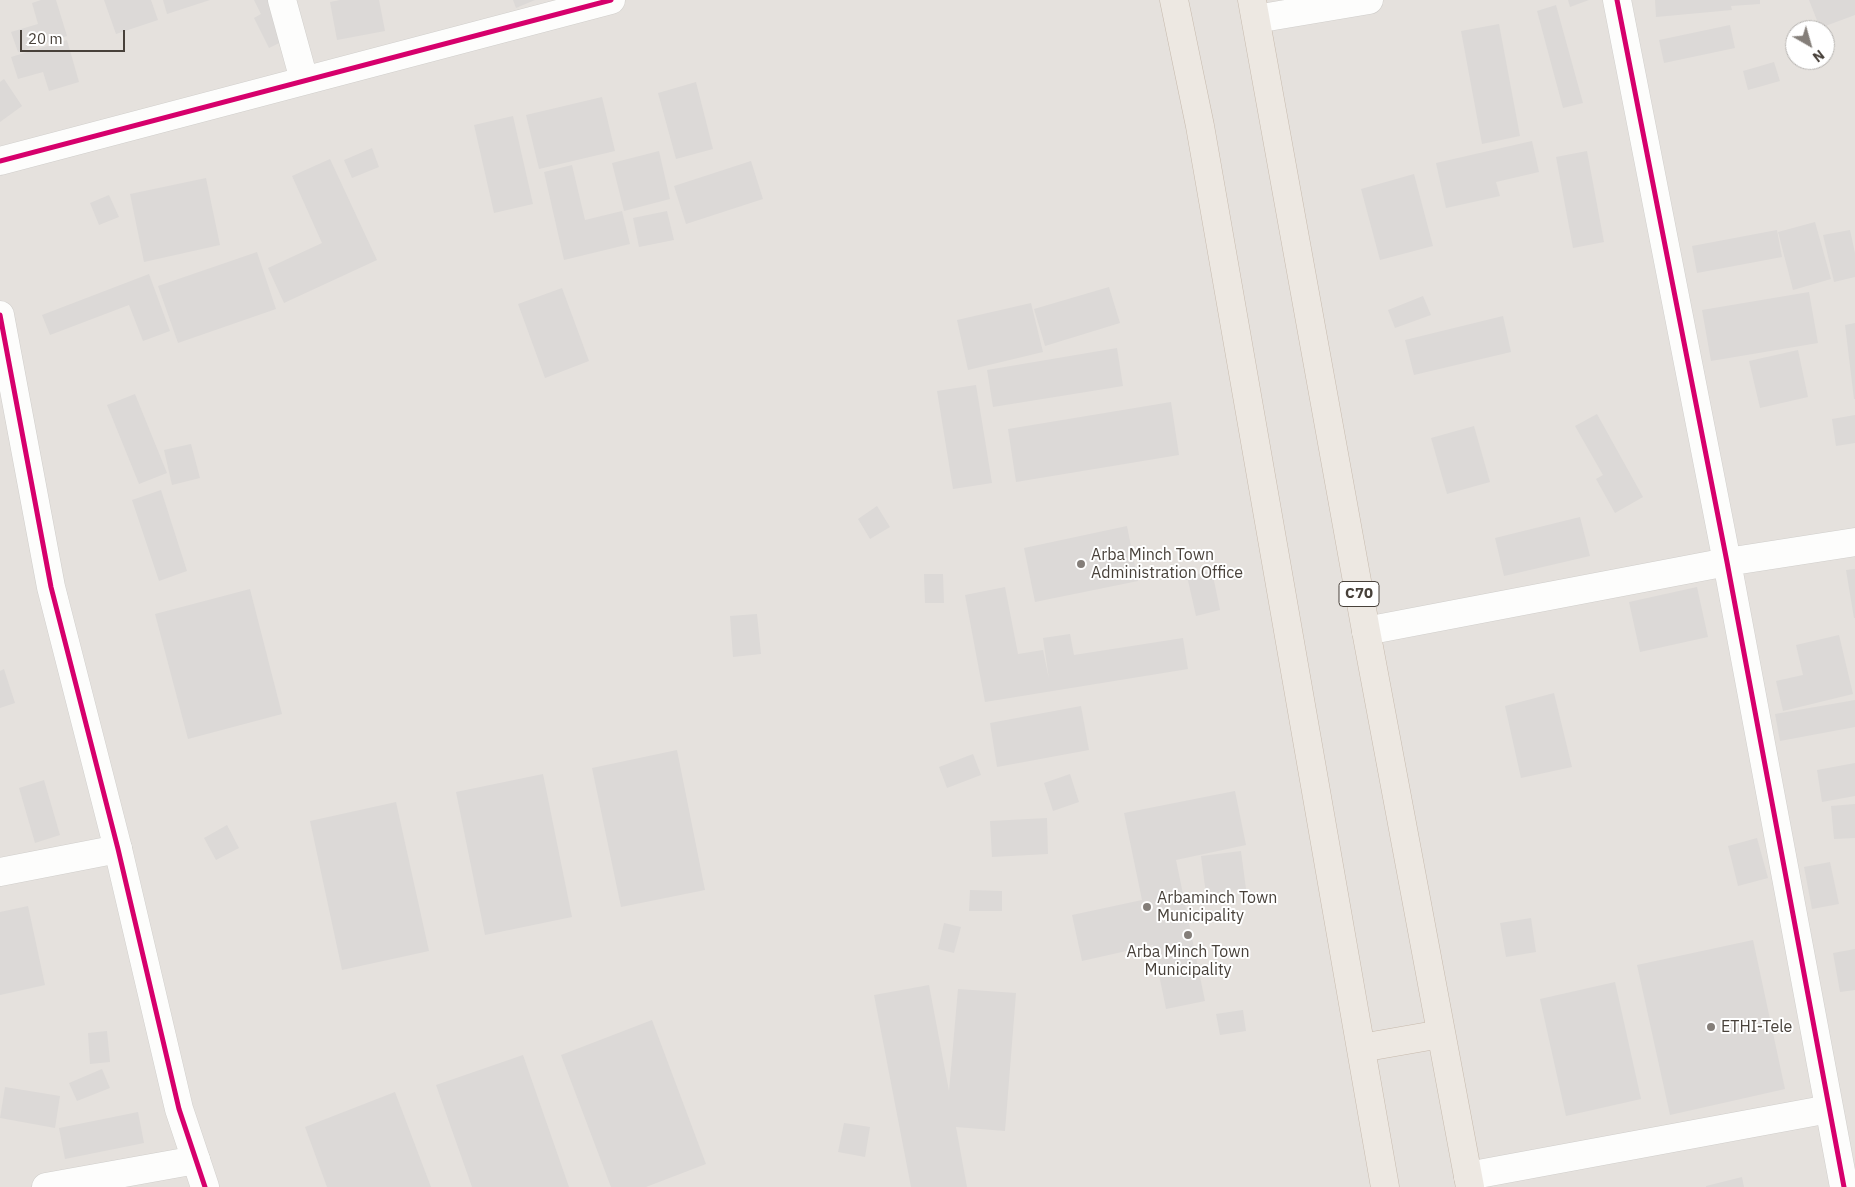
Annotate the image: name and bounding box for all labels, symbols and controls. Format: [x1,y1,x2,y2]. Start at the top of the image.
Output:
scale bar [22,20,128,52]
north arrow [1785,20,1835,70]
text: 20 m [28,29,63,48]
text: N [1809,46,1828,66]
place label: Arba Minch Town Administration Office [1091,545,1243,583]
marker: Arba Minch Town Administration Office [1075,558,1087,570]
road number: C70 [1339,582,1379,606]
place label: Arbaminch Town Municipality [1157,888,1277,926]
marker: Arbaminch Town Municipality [1141,901,1153,913]
marker: Arba Minch Town Municipality [1182,929,1194,941]
place label: Arba Minch Town Municipality [1126,942,1250,980]
place label: ETHI-Tele [1721,1017,1792,1037]
marker: ETHI-Tele [1705,1021,1717,1033]

